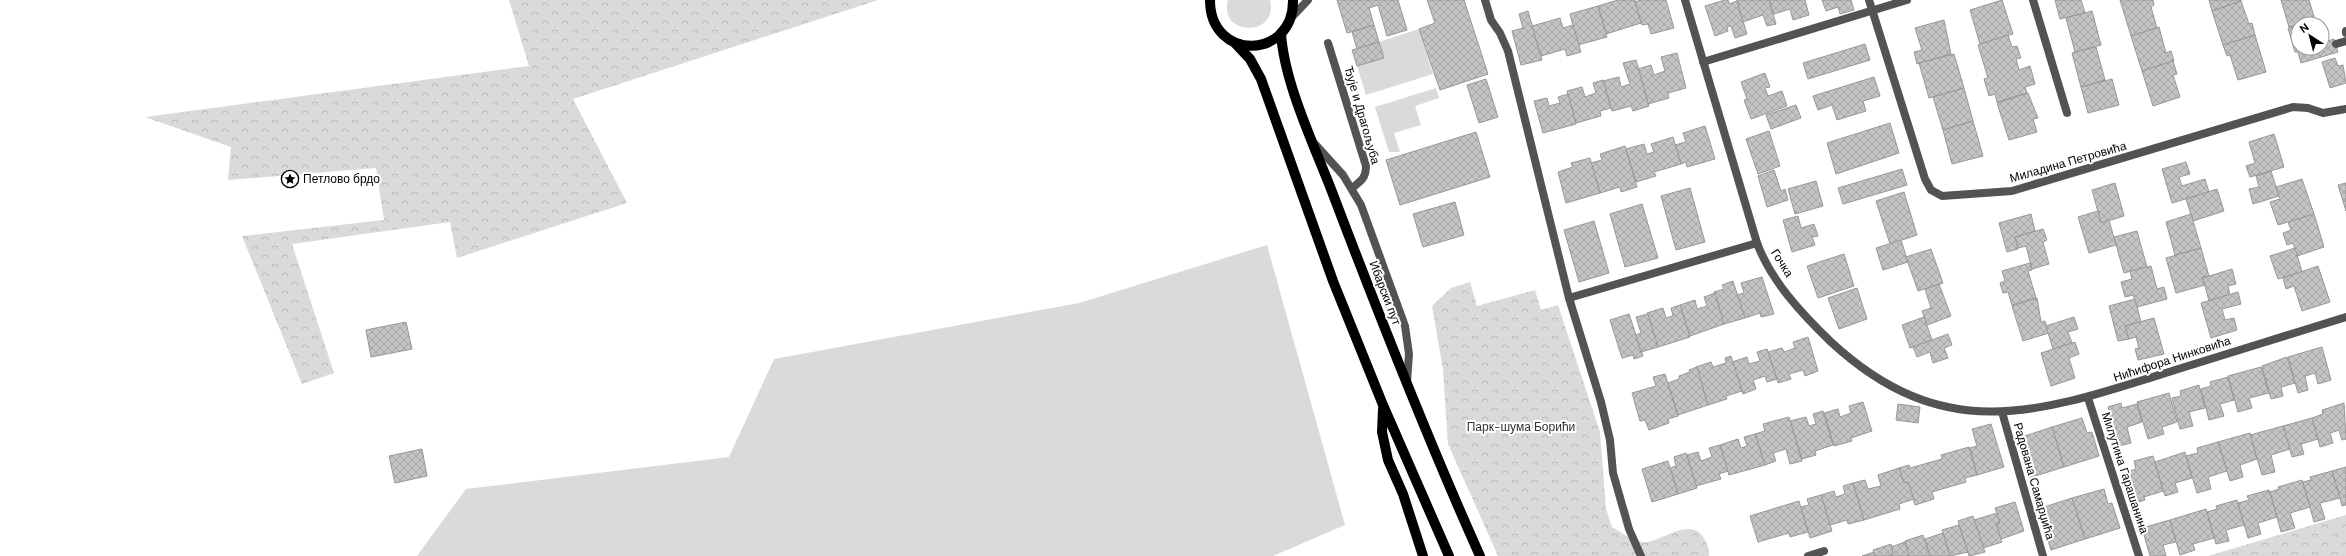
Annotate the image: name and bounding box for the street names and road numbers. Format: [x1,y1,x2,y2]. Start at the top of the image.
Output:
street label: Ђује и Драгољуба [1340,64,1384,166]
street label: Миладина Петровића [2008,138,2129,186]
street label: Гочка [1767,246,1797,280]
street label: Ибарски пут [1365,259,1405,328]
street label: Нићифора Нинковића [2111,332,2233,386]
street label: Милутина Гарашанина [2098,410,2152,536]
street label: Радована Самарџића [2010,421,2058,542]

